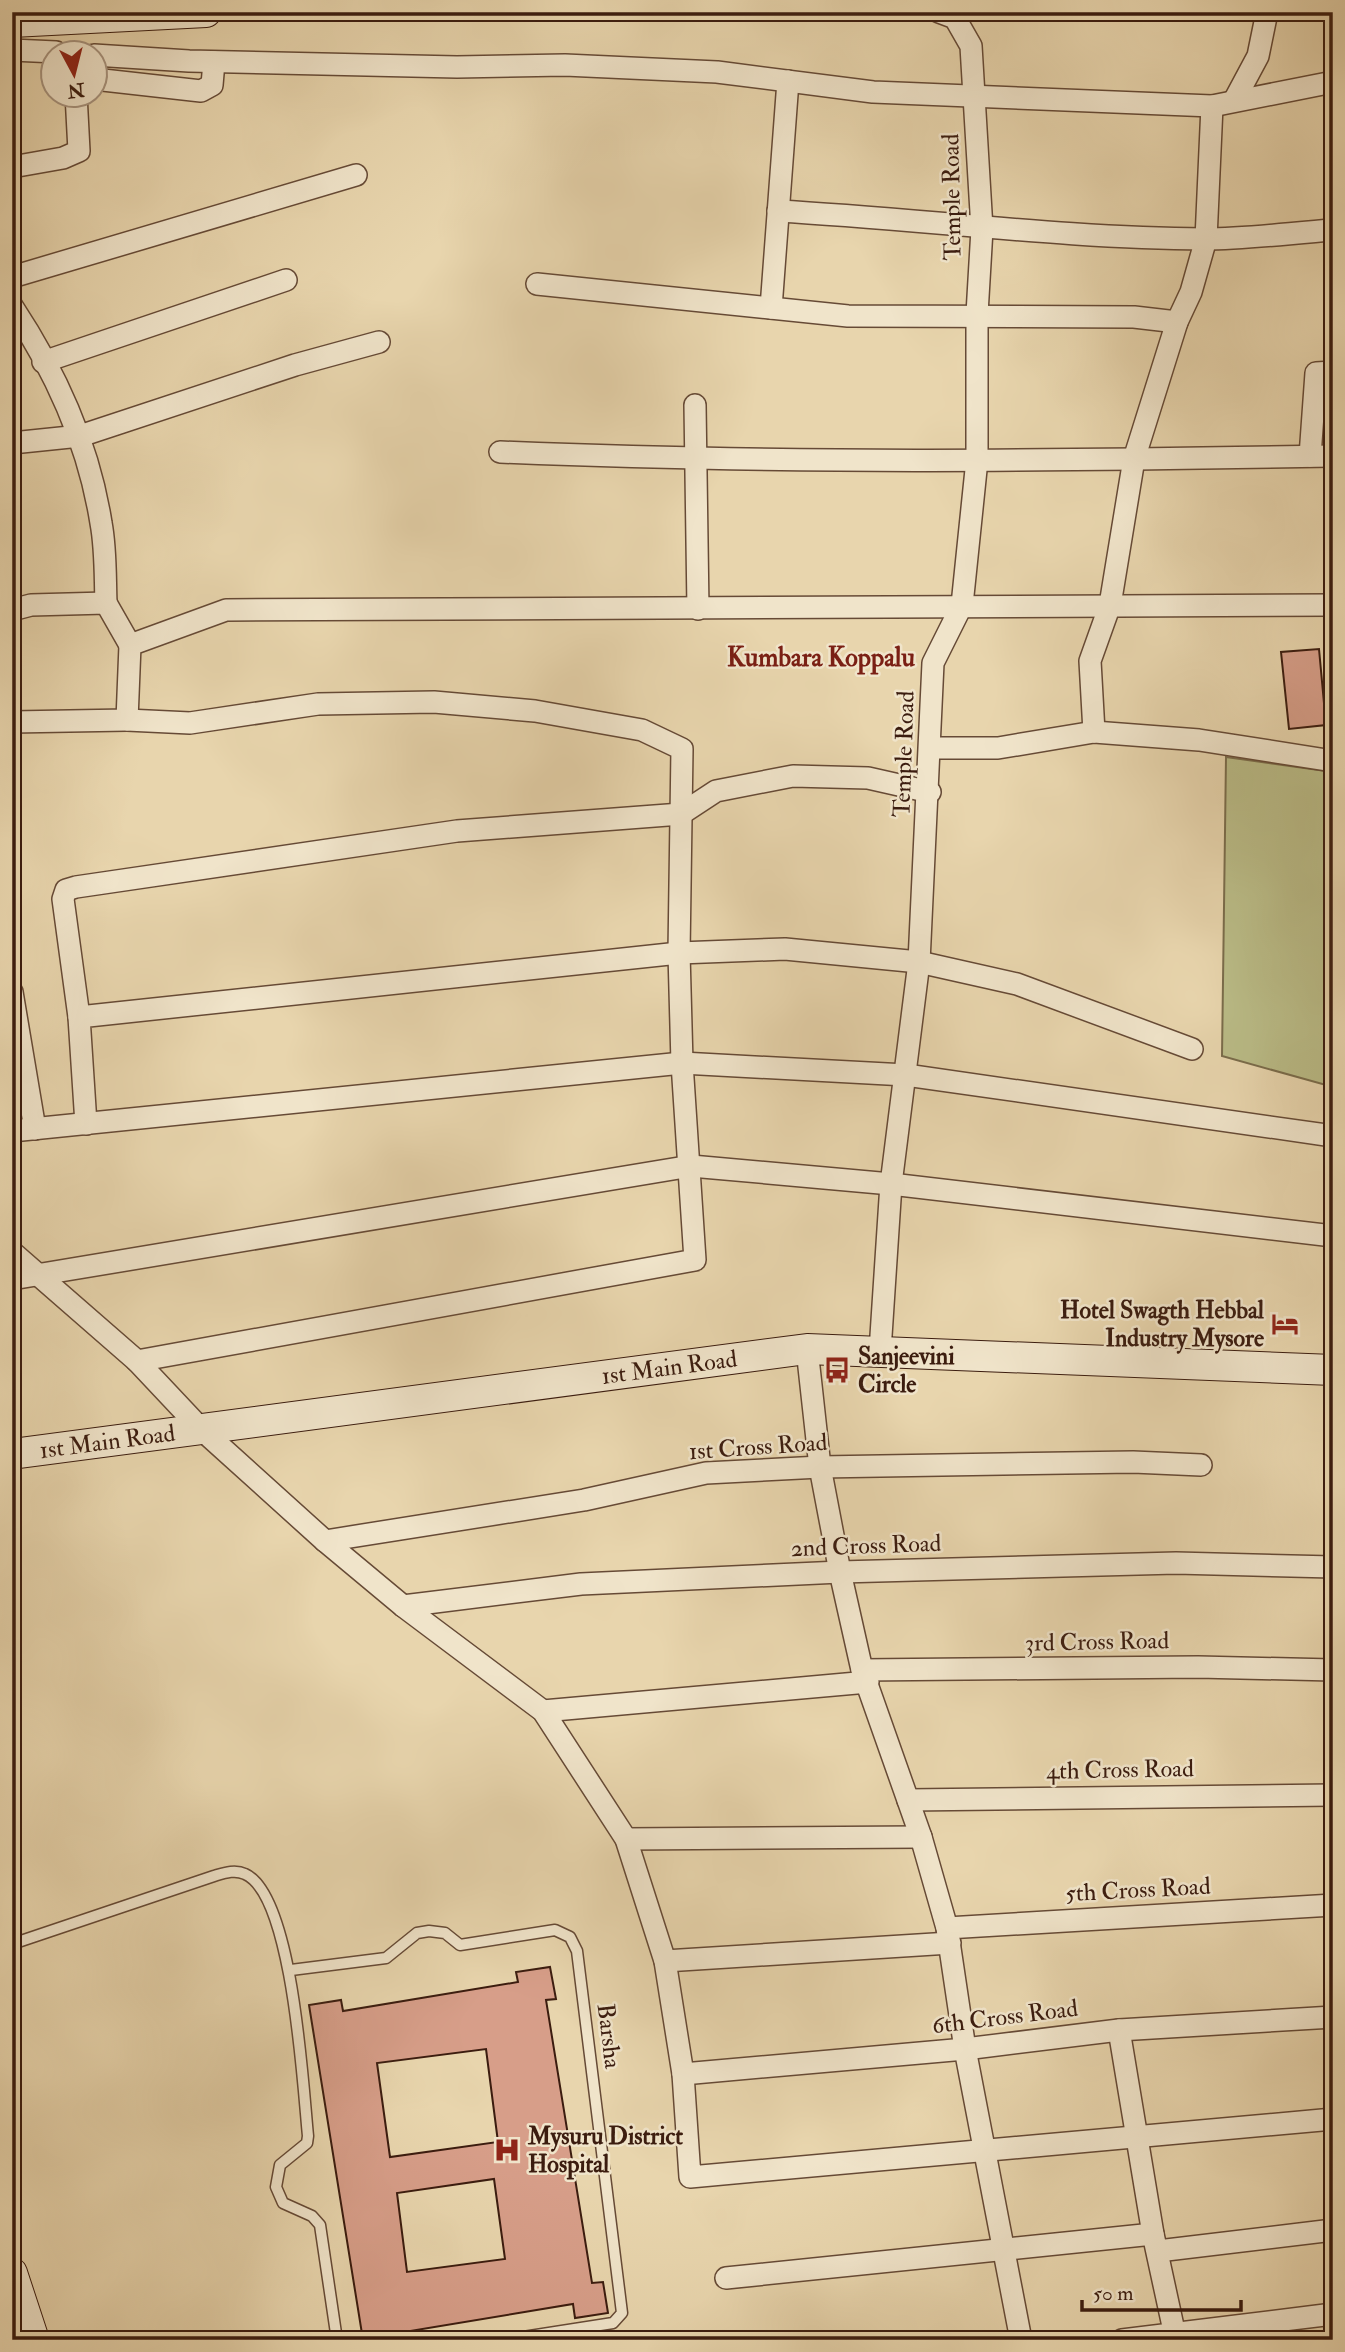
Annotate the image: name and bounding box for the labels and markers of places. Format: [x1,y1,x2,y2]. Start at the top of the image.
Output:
place label: Hotel Swagth Hebbal Industry Mysore [1060,1295,1265,1354]
hotel icon: Hotel Swagth Hebbal Industry Mysore [1270,1309,1300,1339]
place label: Sanjeevini Circle [858,1341,955,1400]
bus stop icon: Sanjeevini Circle [822,1355,852,1385]
place label: Mysuru District Hospital [527,2121,683,2180]
hospital icon: Mysuru District Hospital [492,2135,522,2165]

